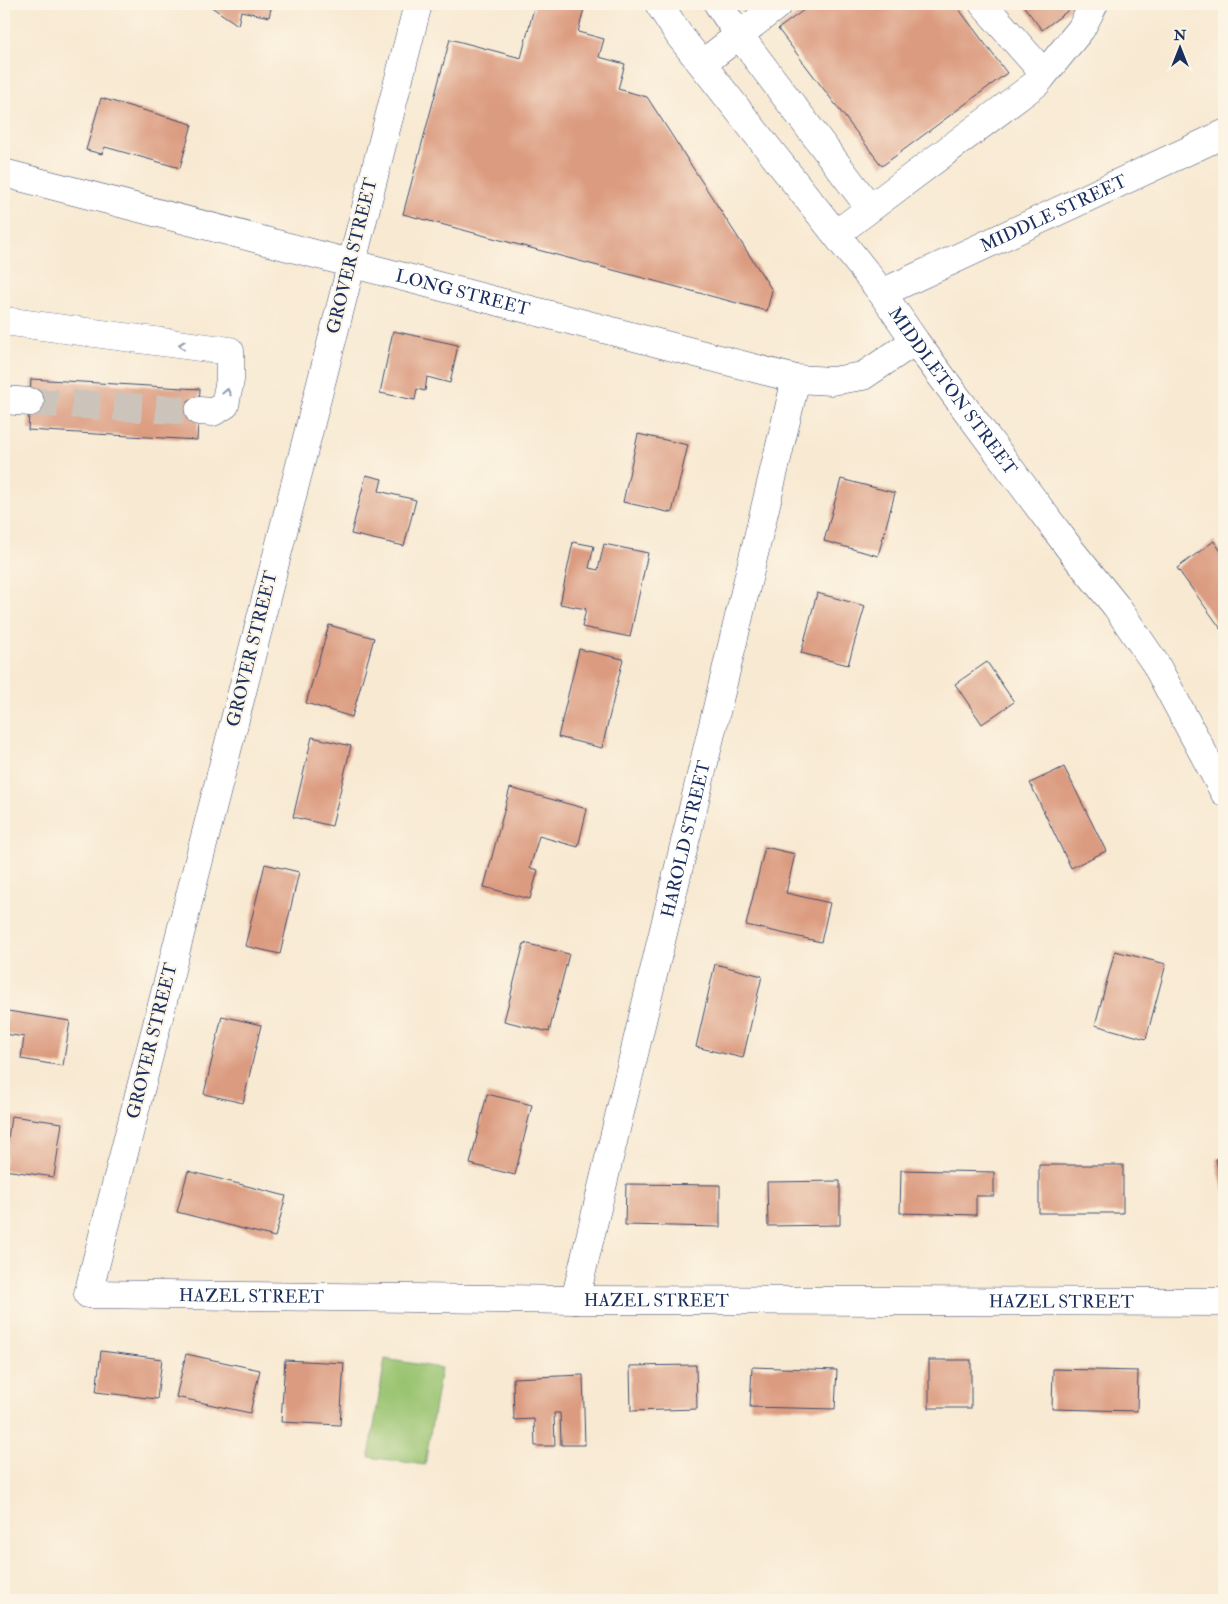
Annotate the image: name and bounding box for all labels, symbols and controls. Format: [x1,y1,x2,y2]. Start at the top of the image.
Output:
north arrow [1156,22,1206,72]
text: N [1173,27,1187,44]
street label: MIDDLE STREET [976,169,1131,257]
street label: GROVER STREET [322,175,383,336]
street label: LONG STREET [393,264,533,321]
street label: MIDDLETON STREET [883,302,1023,480]
one-way arrow [178,340,186,350]
one-way arrow [222,388,232,397]
street label: GROVER STREET [222,568,283,729]
street label: HAROLD STREET [656,758,716,920]
street label: GROVER STREET [122,960,183,1121]
street label: HAZEL STREET [179,1284,325,1308]
street label: HAZEL STREET [584,1289,730,1312]
street label: HAZEL STREET [989,1290,1135,1313]

